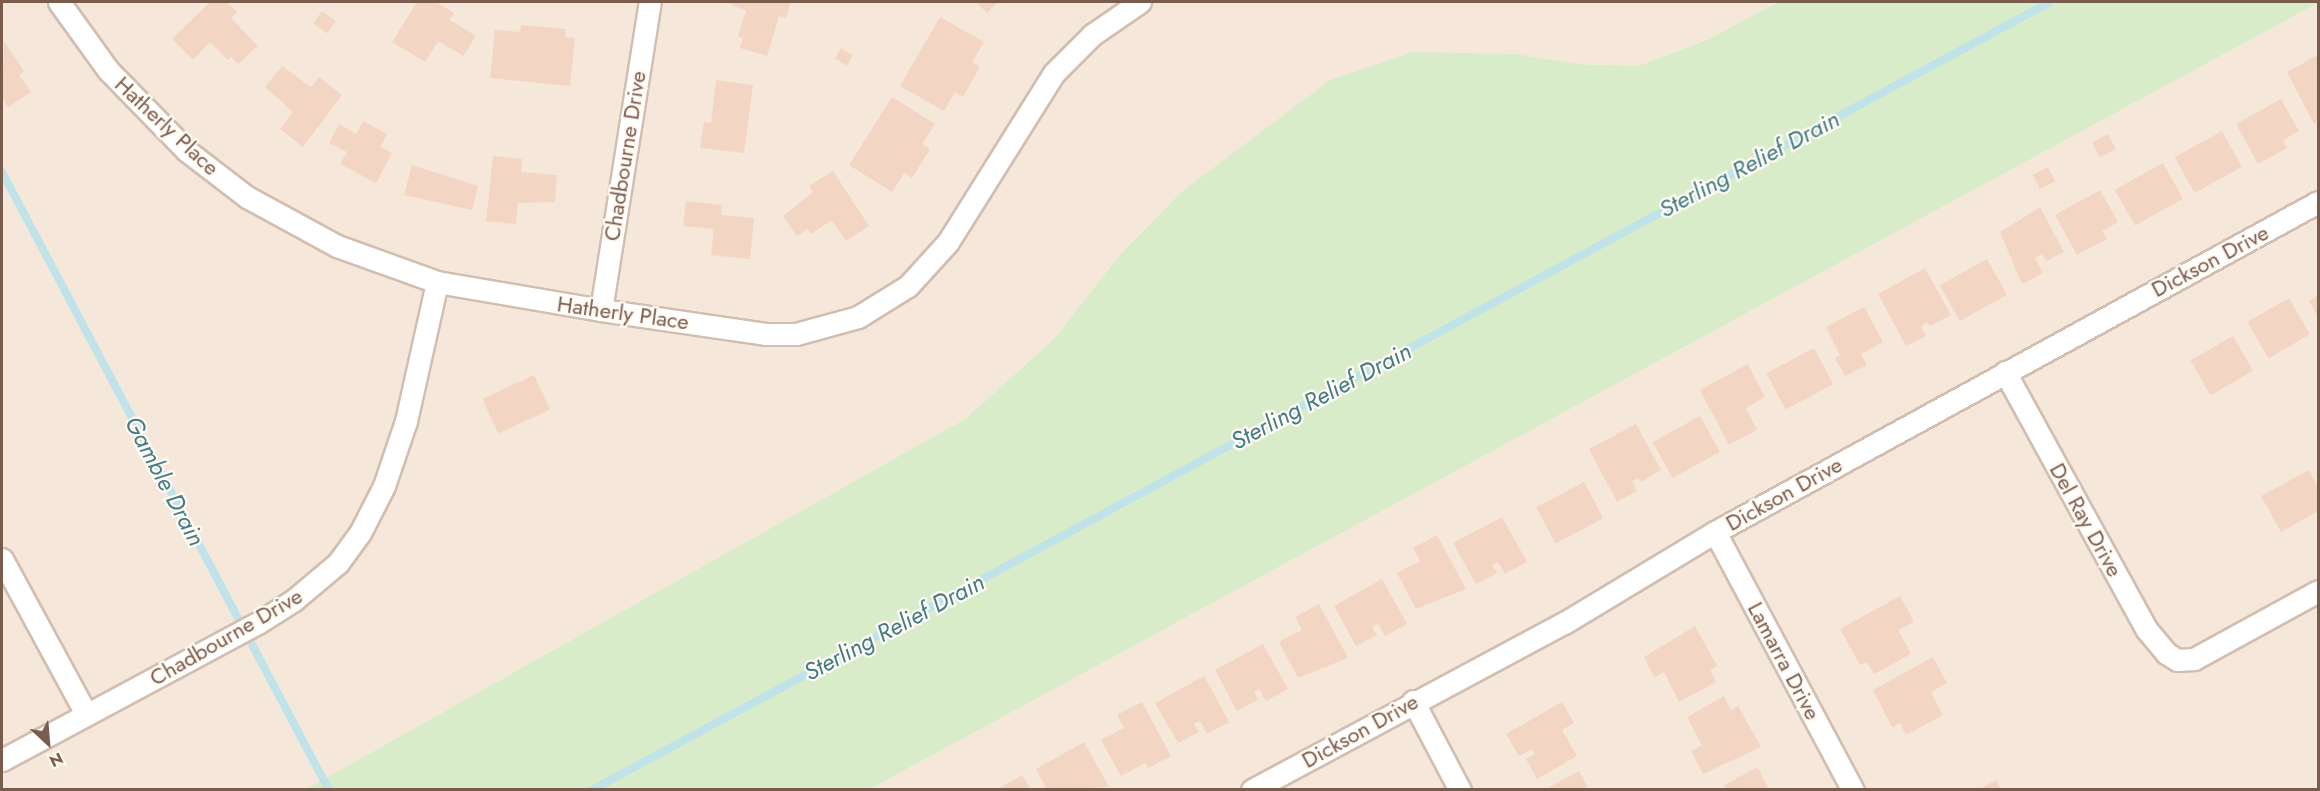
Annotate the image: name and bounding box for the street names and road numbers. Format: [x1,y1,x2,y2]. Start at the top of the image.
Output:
street label: Chadbourne Drive [599,69,651,243]
street label: Hatherly Place [109,71,225,181]
street label: Dickson Drive [2147,219,2273,303]
street label: Hatherly Place [555,291,691,335]
street label: Dickson Drive [1721,451,1847,537]
street label: Del Ray Drive [2044,459,2128,581]
street label: Chadbourne Drive [145,583,307,691]
street label: Lamarra Drive [1742,598,1826,724]
street label: Dickson Drive [1297,688,1423,774]

